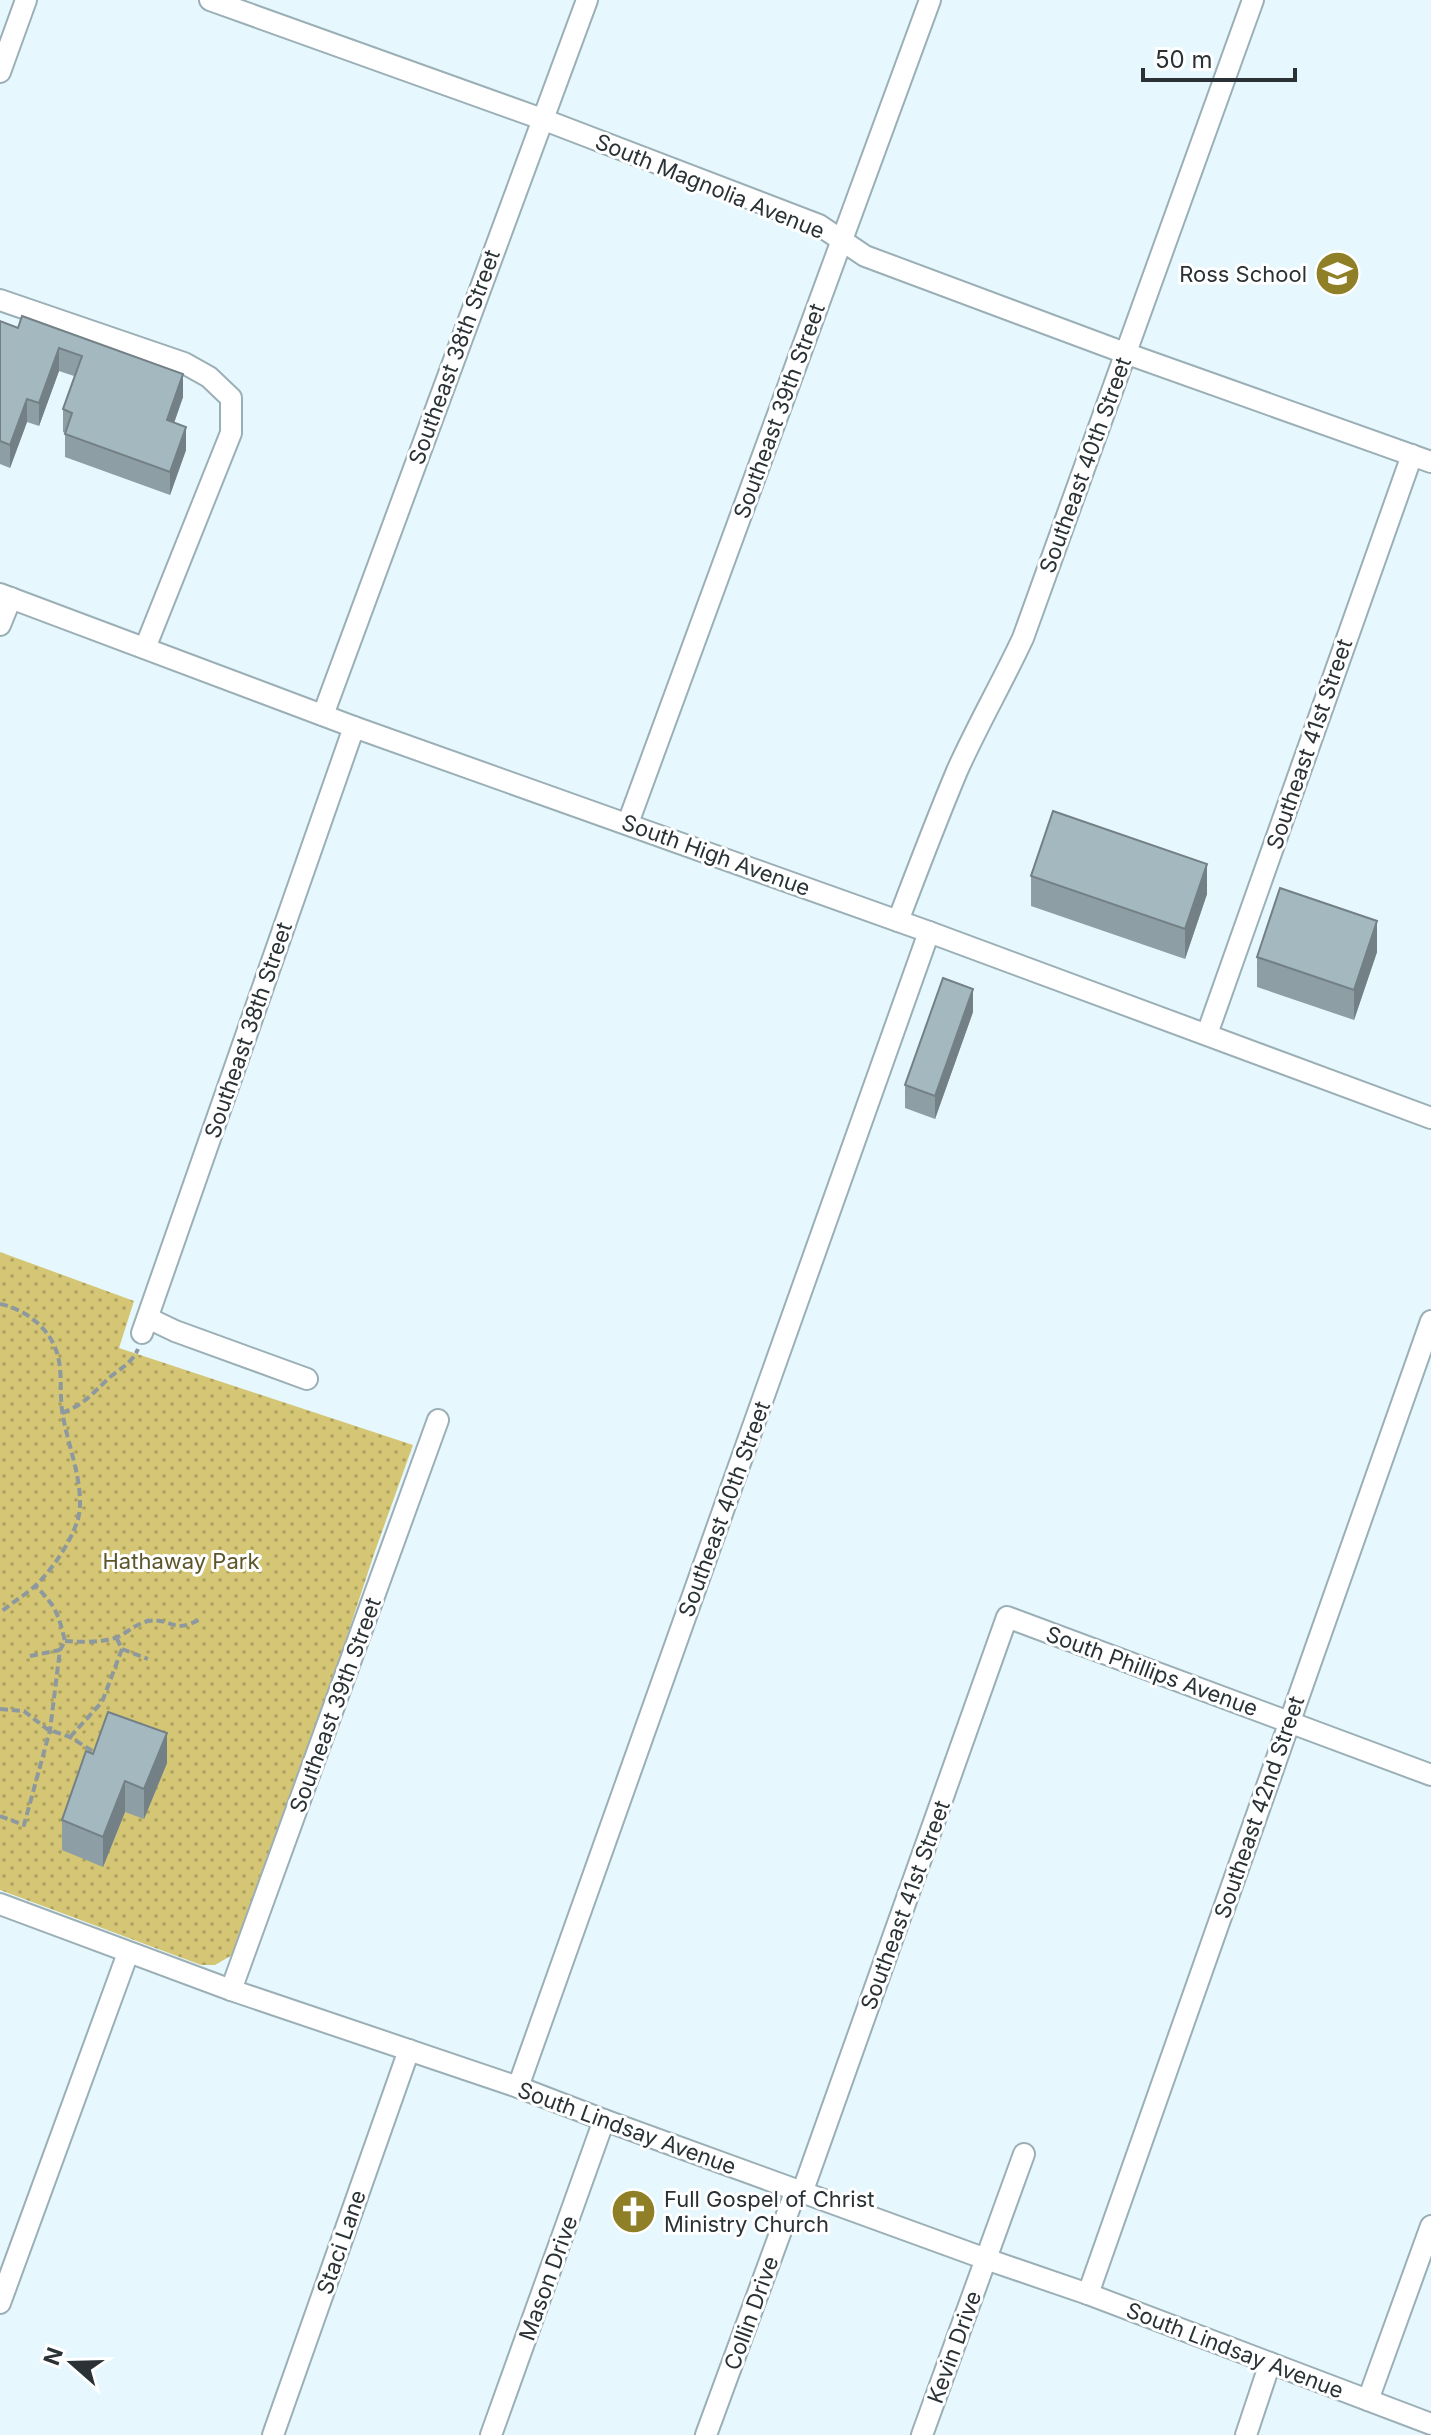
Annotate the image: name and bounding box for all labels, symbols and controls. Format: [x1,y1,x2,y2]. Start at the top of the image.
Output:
scale bar [1143,32,1295,82]
text: 50 m [1155,45,1213,74]
street label: South Magnolia Avenue [592,128,828,244]
street label: Southeast 38th Street [403,246,505,468]
school or university icon: Ross School [1314,250,1362,298]
place label: Ross School [1179,261,1307,287]
street label: Southeast 39th Street [728,300,830,522]
street label: Southeast 40th Street [1034,354,1136,576]
street label: Southeast 41st Street [1261,635,1357,853]
street label: South High Avenue [618,809,814,901]
street label: Southeast 38th Street [199,919,297,1141]
street label: Southeast 40th Street [673,1398,775,1620]
park label: Hathaway Park [103,1548,259,1574]
street label: Southeast 39th Street [284,1594,386,1816]
street label: South Phillips Avenue [1042,1621,1262,1721]
street label: Southeast 42nd Street [1209,1692,1309,1922]
street label: Southeast 41st Street [855,1797,955,2013]
street label: South Lindsay Avenue [514,2076,740,2180]
street label: Staci Lane [311,2186,371,2298]
place label: Full Gospel of Christ Ministry Church [664,2186,875,2237]
church icon: Full Gospel of Christ Ministry Church [609,2188,657,2236]
street label: Mason Drive [513,2212,583,2344]
street label: Collin Drive [718,2253,784,2373]
street label: Kevin Drive [922,2287,986,2407]
street label: South Lindsay Avenue [1123,2297,1347,2403]
north arrow [32,2323,112,2403]
text: N [38,2344,68,2368]

